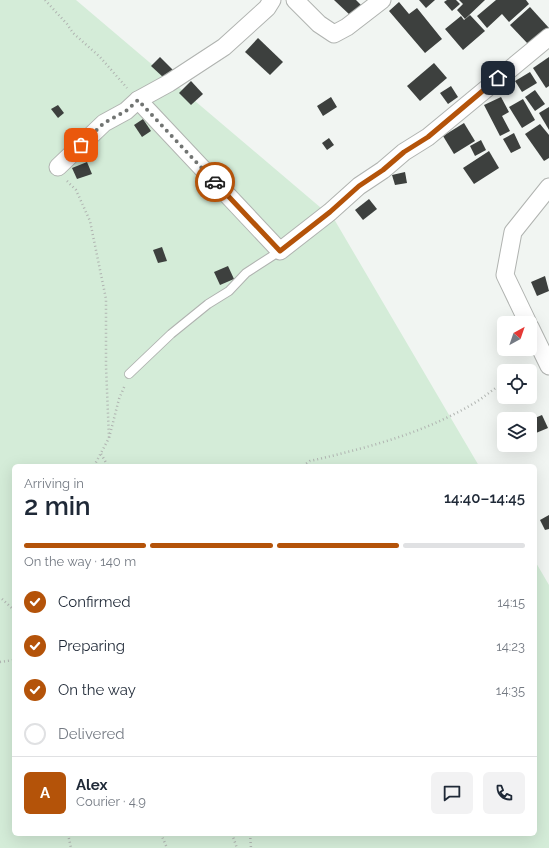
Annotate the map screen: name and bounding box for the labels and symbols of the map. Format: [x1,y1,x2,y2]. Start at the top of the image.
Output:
pin [481,61,515,95]
pin [64,128,98,162]
courier [195,162,235,202]
north arrow [497,316,537,356]

